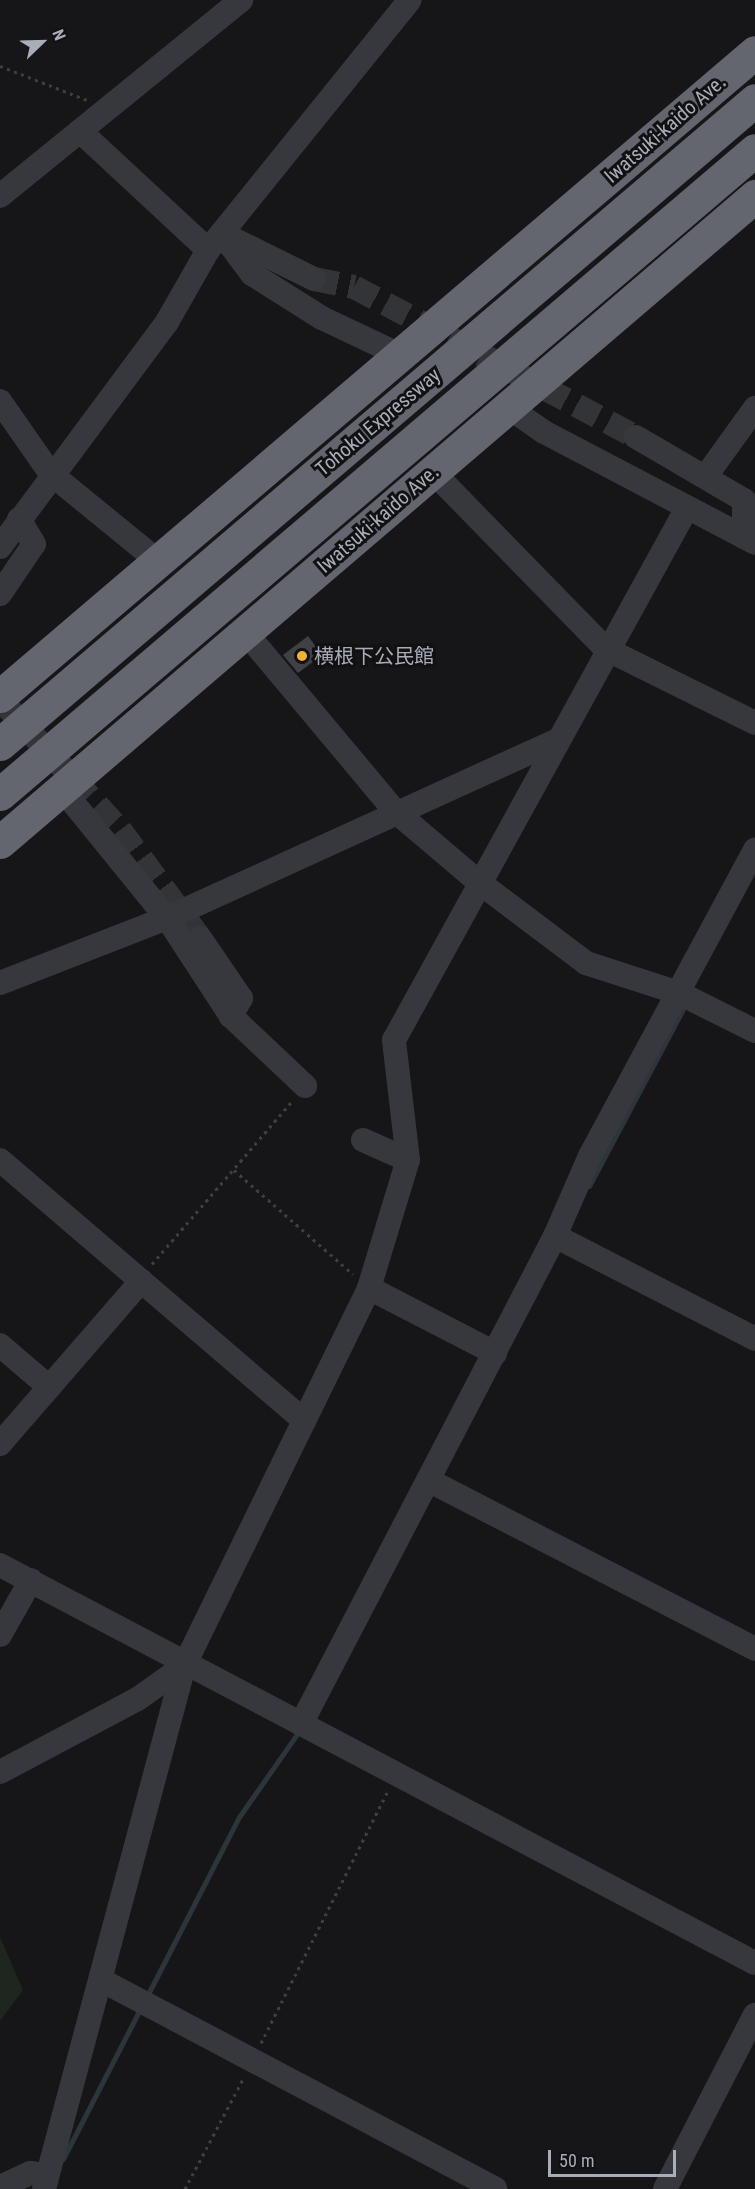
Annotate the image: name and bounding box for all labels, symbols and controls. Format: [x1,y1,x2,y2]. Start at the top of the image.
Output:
north arrow [12,12,72,72]
text: N [48,27,70,43]
street label: Iwatsuki-kaido Ave. [600,70,730,188]
street label: Tohoku Expressway [311,363,445,481]
street label: Iwatsuki-kaido Ave. [313,460,443,578]
place label: 横根下公民館 [314,644,434,668]
marker: 横根下公民館 [295,649,309,663]
scale bar [551,2138,678,2176]
text: 50 m [559,2150,594,2171]

